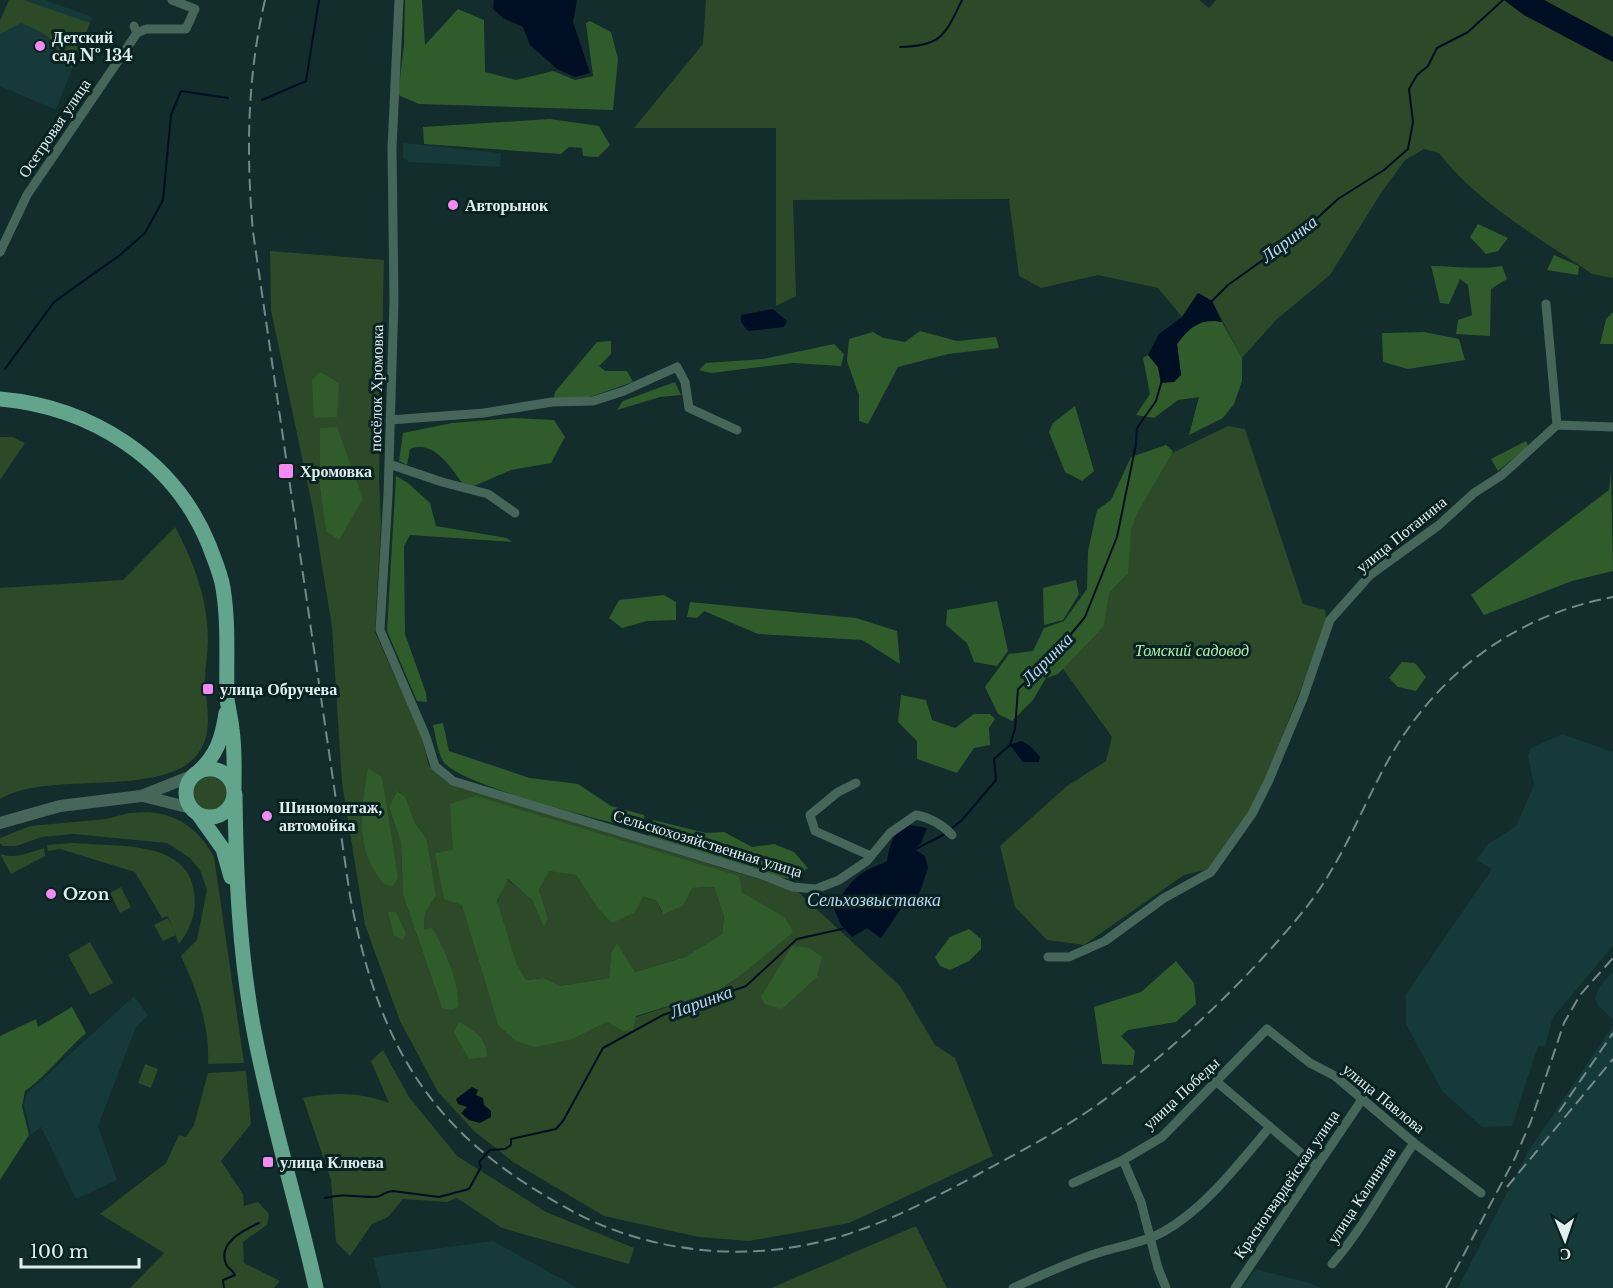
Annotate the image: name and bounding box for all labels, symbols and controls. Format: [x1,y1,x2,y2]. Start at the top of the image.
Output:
place label: Детский сад № 134 [52,27,133,65]
marker: Детский сад № 134 [33,39,47,53]
street label: Осетровая улица [14,75,94,181]
place label: Авторынок [465,195,549,215]
marker: Авторынок [446,198,460,212]
water label: Ларинка [1256,211,1322,268]
street label: посёлок Хромовка [365,324,387,452]
place label: Хромовка [300,461,372,481]
marker: Хромовка [277,462,295,480]
street label: улица Потанина [1352,491,1450,577]
water label: Ларинка [1016,628,1078,691]
park label: Томский садовод [1135,640,1249,660]
place label: улица Обручева [220,679,337,699]
marker: улица Обручева [201,682,215,696]
place label: Шиномонтаж, автомойка [279,797,382,835]
street label: Сельскохозяйственная улица [611,805,805,881]
marker: Шиномонтаж, автомойка [260,809,274,823]
place label: Ozon [63,884,110,904]
marker: Ozon [44,887,58,901]
water label: Сельхозвыставка [807,889,941,911]
water label: Ларинка [666,981,735,1024]
street label: улица Победы [1139,1052,1224,1134]
street label: улица Павлова [1339,1059,1429,1137]
street label: Красногвардейская улица [1229,1106,1343,1262]
street label: улица Калинина [1322,1143,1400,1247]
place label: улица Клюева [280,1152,384,1172]
marker: улица Клюева [261,1155,275,1169]
north arrow [1535,1210,1595,1270]
scale bar [21,1231,140,1269]
text: 100 m [30,1241,88,1263]
text: С [1559,1245,1572,1265]

